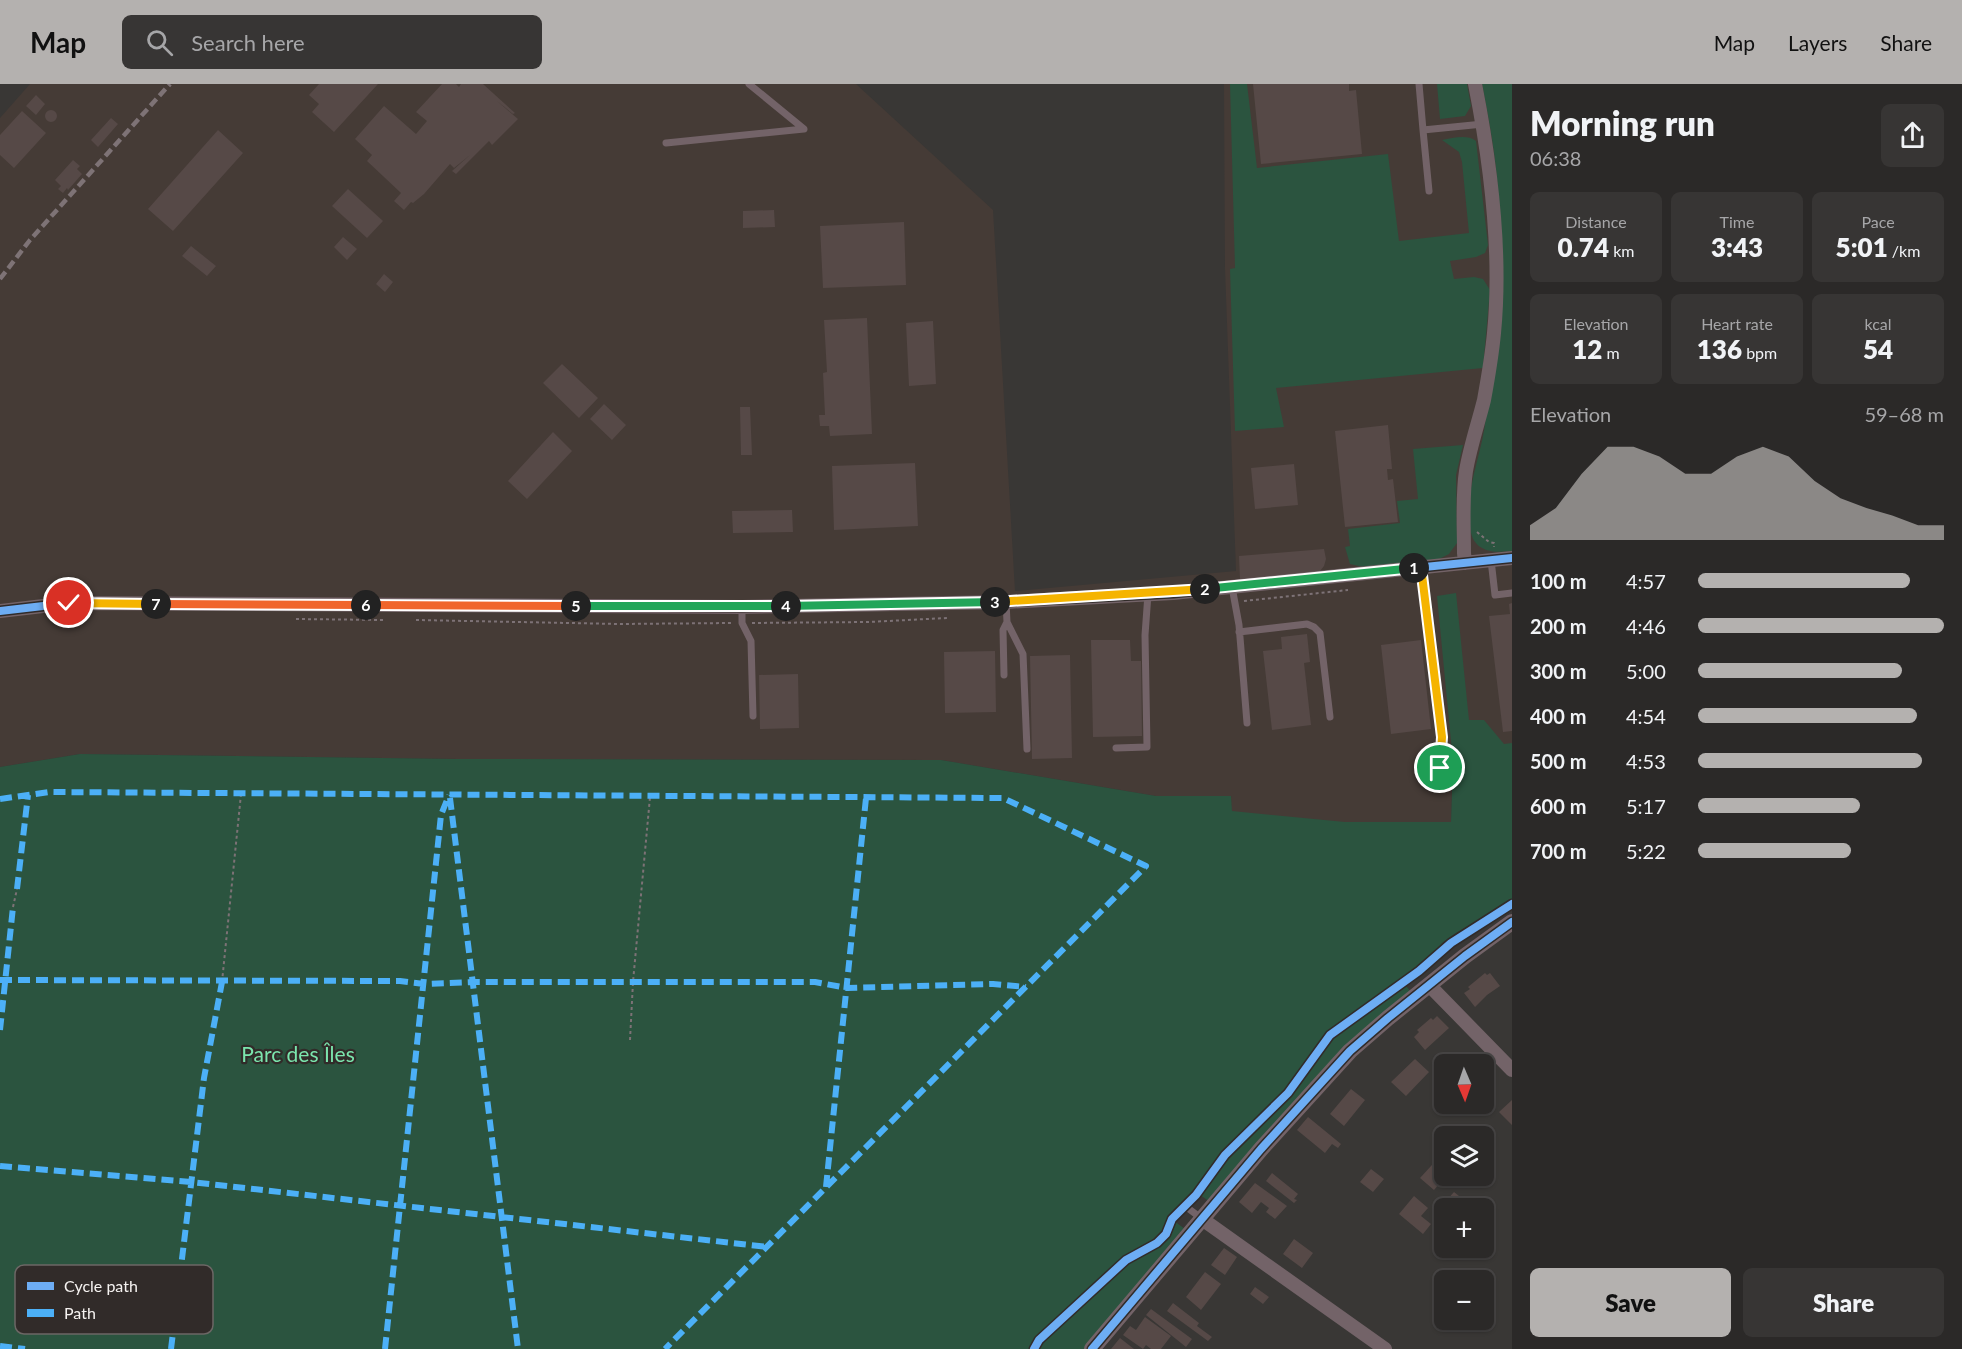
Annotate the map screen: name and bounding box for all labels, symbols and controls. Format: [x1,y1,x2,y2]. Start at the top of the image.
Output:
search box [122,15,542,69]
text: Map [30,25,86,59]
icon: search [143,26,176,59]
text: Search here [191,29,305,56]
text: Map [1714,30,1755,55]
text: Layers [1788,30,1847,55]
text: Share [1880,30,1932,55]
text: Morning run [1530,103,1715,143]
button: share [1881,104,1944,167]
text: 06:38 [1530,146,1581,170]
text: Distance [1565,212,1627,231]
text: Time [1720,212,1754,231]
text: Pace [1861,212,1895,231]
text: 0.74 [1558,231,1609,263]
text: 3:43 [1711,231,1763,263]
text: 5:01 [1836,231,1888,263]
text: km [1609,241,1634,260]
text: /km [1888,241,1920,260]
text: Elevation [1564,314,1629,333]
text: Heart rate [1701,314,1773,333]
text: kcal [1864,314,1892,333]
text: 12 [1572,333,1602,365]
text: 136 [1697,333,1742,365]
text: 54 [1863,333,1893,365]
text: m [1602,343,1620,362]
text: bpm [1742,343,1777,362]
text: Elevation [1530,402,1611,426]
text: 59–68 m [1864,402,1944,426]
pin: 1 [1399,553,1429,583]
text: 1 [1409,558,1419,577]
text: 100 m [1530,569,1586,593]
text: 4:57 [1626,569,1666,593]
pin: 2 [1190,574,1220,604]
pin [43,577,94,628]
text: 2 [1200,579,1210,598]
icon: check [52,586,85,619]
pin: 3 [980,587,1010,617]
pin: 7 [141,589,171,619]
pin: 6 [351,590,381,620]
pin: 5 [561,591,591,621]
pin: 4 [771,591,801,621]
text: 3 [990,592,1000,611]
text: 7 [151,594,161,613]
text: 6 [361,595,371,614]
text: 5 [571,596,581,615]
text: 4 [781,596,791,615]
text: 200 m [1530,614,1586,638]
text: 4:46 [1626,614,1666,638]
text: 300 m [1530,659,1586,683]
text: 5:00 [1626,659,1666,683]
text: 400 m [1530,704,1586,728]
text: 4:54 [1626,704,1666,728]
pin [1414,742,1465,793]
text: 500 m [1530,749,1586,773]
text: 4:53 [1626,749,1666,773]
icon: arrive [1423,751,1456,784]
text: 600 m [1530,794,1586,818]
text: 5:17 [1626,794,1666,818]
text: 700 m [1530,839,1586,863]
text: 5:22 [1626,839,1666,863]
park label: Parc des Îles [241,1041,355,1066]
north arrow [1434,1054,1494,1114]
map controls [1434,1054,1494,1330]
button: layers [1434,1126,1494,1186]
button: + [1434,1198,1494,1258]
legend [15,1265,213,1334]
button: Save [1530,1268,1731,1337]
button: Share [1743,1268,1944,1337]
button: − [1434,1270,1494,1330]
text: Cycle path [64,1276,138,1295]
text: Path [64,1303,96,1322]

